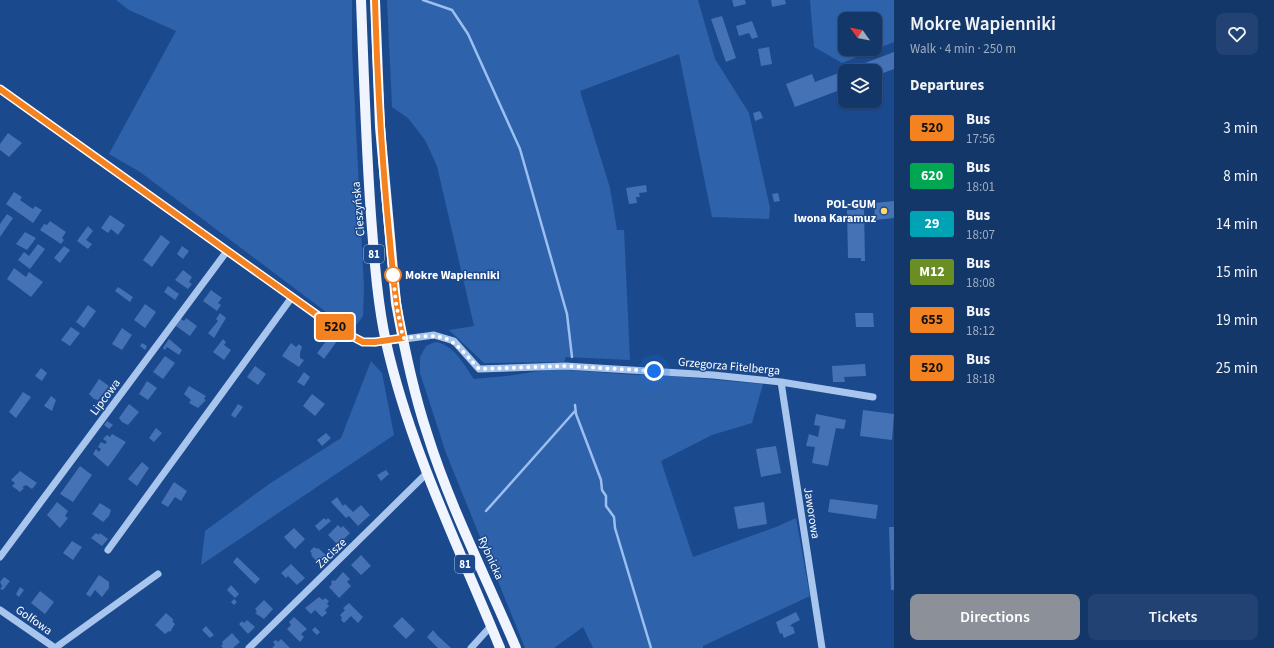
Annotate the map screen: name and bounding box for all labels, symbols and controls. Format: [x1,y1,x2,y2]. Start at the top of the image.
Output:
text: Mokre Wapienniki [910,11,1056,38]
north arrow [838,12,882,56]
map controls [838,12,882,108]
button: heart [1216,13,1258,55]
text: Walk · 4 min · 250 m [910,40,1016,58]
button: layers [838,64,882,108]
text: Departures [910,75,984,96]
text: Bus [966,109,990,130]
text: 520 [921,118,943,138]
text: 3 min [1223,118,1258,139]
text: 17:56 [966,130,995,148]
text: Bus [966,157,990,178]
text: 620 [921,166,943,186]
text: 8 min [1223,166,1258,187]
text: 18:01 [966,178,995,196]
street label: Cieszyńska [348,181,369,237]
place label: POL-GUM Iwona Karamuz [794,196,876,227]
text: Bus [966,205,990,226]
marker: POL-GUM Iwona Karamuz [879,206,889,216]
text: 29 [925,214,939,234]
text: 14 min [1216,214,1258,235]
text: 18:07 [966,226,995,244]
road number: 81 [364,245,384,263]
text: Bus [966,253,990,274]
text: M12 [919,262,945,282]
text: 15 min [1216,262,1258,283]
marker: Mokre Wapienniki [384,266,402,284]
place label: Mokre Wapienniki [405,267,500,284]
text: 18:08 [966,274,995,292]
text: Bus [966,301,990,322]
text: 655 [921,310,943,330]
text: 19 min [1216,310,1258,331]
line badge: 520 [312,314,358,340]
text: 520 [324,317,346,337]
text: 18:12 [966,322,995,340]
text: Bus [966,349,990,370]
street label: Grzegorza Fitelberga [677,354,781,379]
text: 520 [921,358,943,378]
text: 25 min [1216,358,1258,379]
your location [644,361,664,381]
text: 18:18 [966,370,995,388]
street label: Lipcowa [86,376,125,419]
street label: Jaworowa [799,486,824,540]
street label: Zacisze [312,534,350,572]
street label: Rybnicka [473,534,508,583]
road number: 81 [455,555,475,573]
button: Directions [910,594,1080,640]
button: Tickets [1088,594,1258,640]
street label: Golfowa [12,602,56,639]

